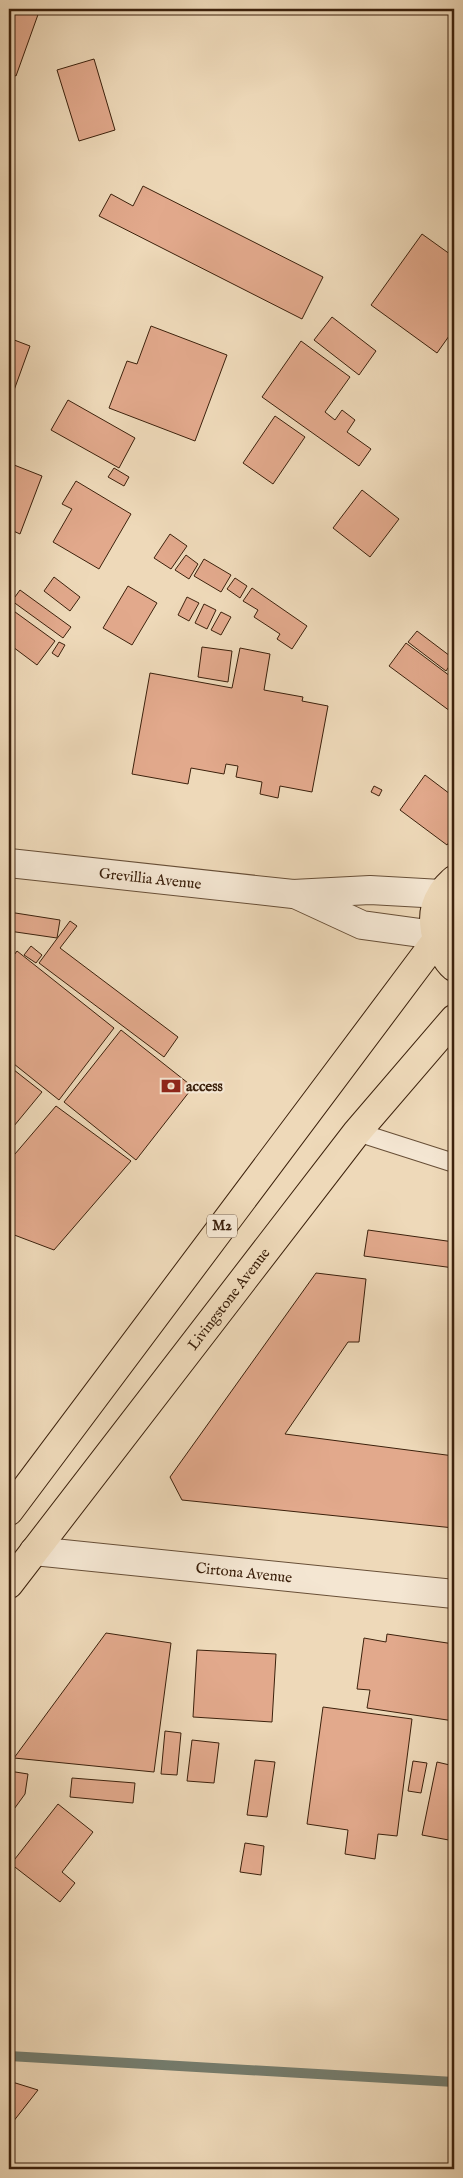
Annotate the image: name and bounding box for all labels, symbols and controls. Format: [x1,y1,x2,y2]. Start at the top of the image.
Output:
street label: Grevillia Avenue [98,863,202,893]
bank icon: access [160,1075,182,1097]
place label: access [186,1077,224,1096]
road number: M2 [207,1214,237,1238]
street label: Livingstone Avenue [183,1244,274,1354]
street label: Cirtona Avenue [195,1558,293,1587]

